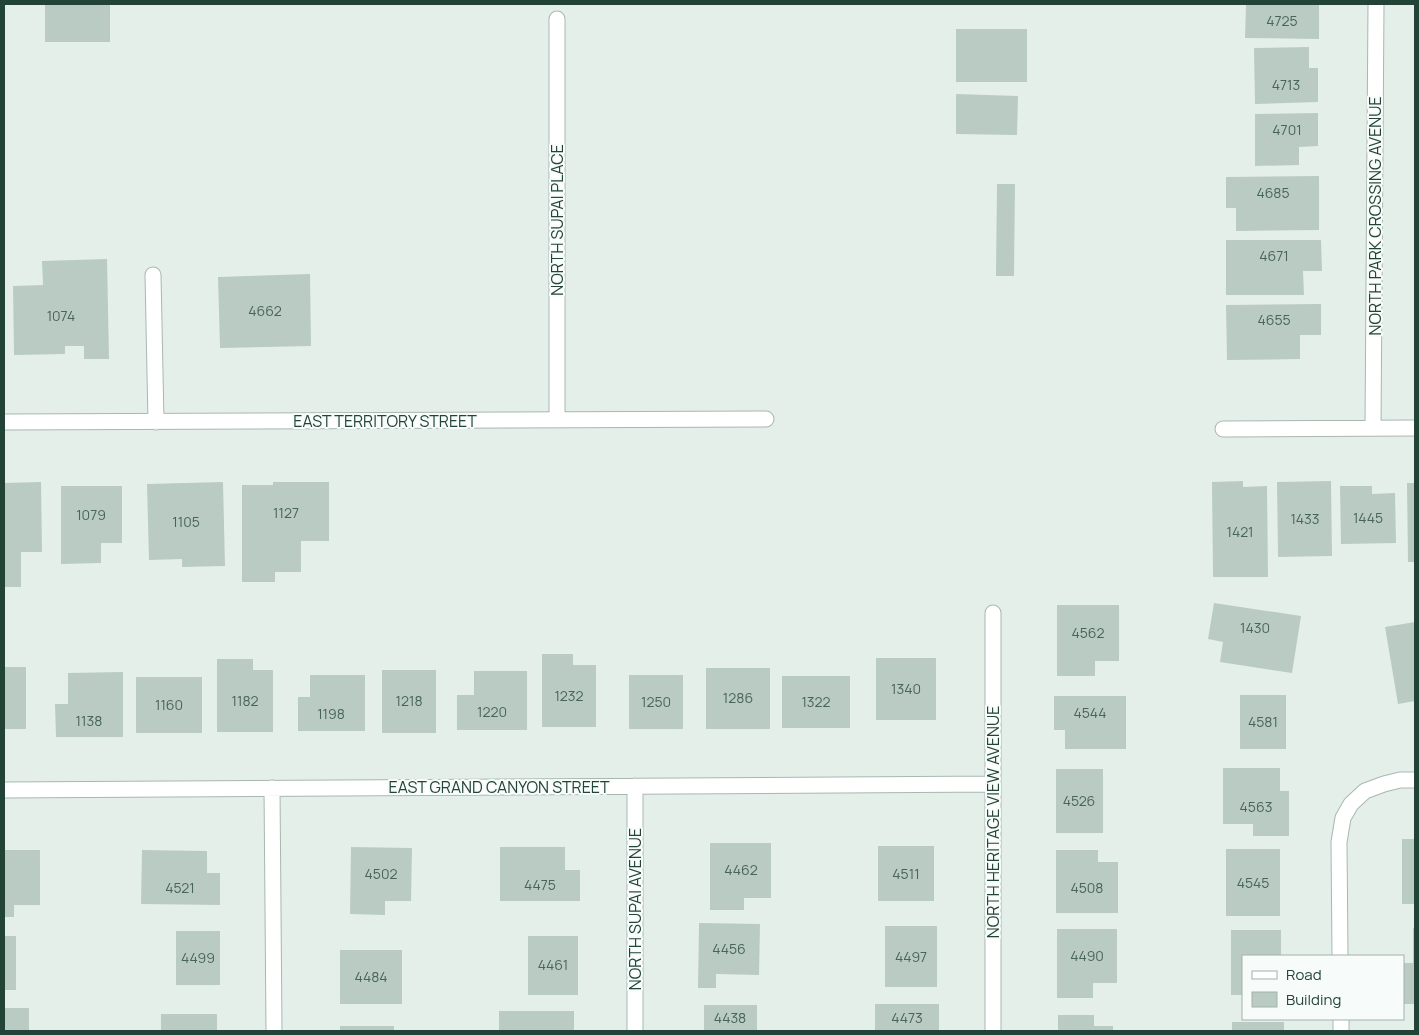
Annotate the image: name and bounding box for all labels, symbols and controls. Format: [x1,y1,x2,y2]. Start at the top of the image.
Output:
house number: 4725 [1266,11,1298,30]
house number: 4713 [1272,75,1300,94]
street label: NORTH PARK CROSSING AVENUE [1364,96,1386,336]
house number: 4701 [1272,120,1302,139]
street label: NORTH SUPAI PLACE [546,144,568,296]
house number: 4685 [1256,183,1290,202]
house number: 4671 [1259,246,1289,265]
house number: 4662 [248,301,282,320]
house number: 1074 [47,306,75,325]
house number: 4655 [1257,310,1291,329]
street label: EAST TERRITORY STREET [293,410,477,432]
house number: 1127 [273,503,299,522]
house number: 1079 [76,505,106,524]
house number: 1445 [1353,508,1383,527]
house number: 1433 [1290,509,1320,528]
house number: 1105 [172,512,200,531]
house number: 1421 [1226,522,1254,541]
house number: 1430 [1240,618,1270,637]
house number: 4562 [1071,623,1105,642]
house number: 1340 [891,679,921,698]
house number: 1232 [554,686,584,705]
house number: 1286 [723,688,753,707]
house number: 1182 [231,691,259,710]
house number: 1218 [395,691,423,710]
house number: 1250 [641,692,671,711]
house number: 1322 [801,692,831,711]
house number: 1160 [155,695,183,714]
house number: 1220 [477,702,507,721]
house number: 4544 [1074,703,1106,722]
house number: 1198 [317,704,345,723]
street label: NORTH HERITAGE VIEW AVENUE [982,706,1004,938]
house number: 1138 [76,711,102,730]
house number: 4581 [1248,712,1278,731]
street label: EAST GRAND CANYON STREET [389,776,610,798]
house number: 4526 [1063,791,1095,810]
house number: 4563 [1240,797,1272,816]
street label: NORTH SUPAI AVENUE [624,828,646,990]
house number: 4462 [724,860,758,879]
house number: 4502 [365,864,397,883]
house number: 4511 [892,864,920,883]
house number: 4545 [1237,873,1269,892]
house number: 4475 [524,875,556,894]
house number: 4521 [165,878,195,897]
house number: 4508 [1070,878,1104,897]
house number: 4456 [712,939,746,958]
house number: 4490 [1070,946,1104,965]
house number: 4497 [895,947,927,966]
house number: 4499 [181,948,215,967]
house number: 4461 [538,955,568,974]
legend [1242,955,1404,1020]
text: Road [1286,964,1322,985]
house number: 4484 [354,967,388,986]
text: Building [1286,989,1341,1010]
house number: 4438 [714,1008,746,1027]
house number: 4473 [891,1008,923,1027]

